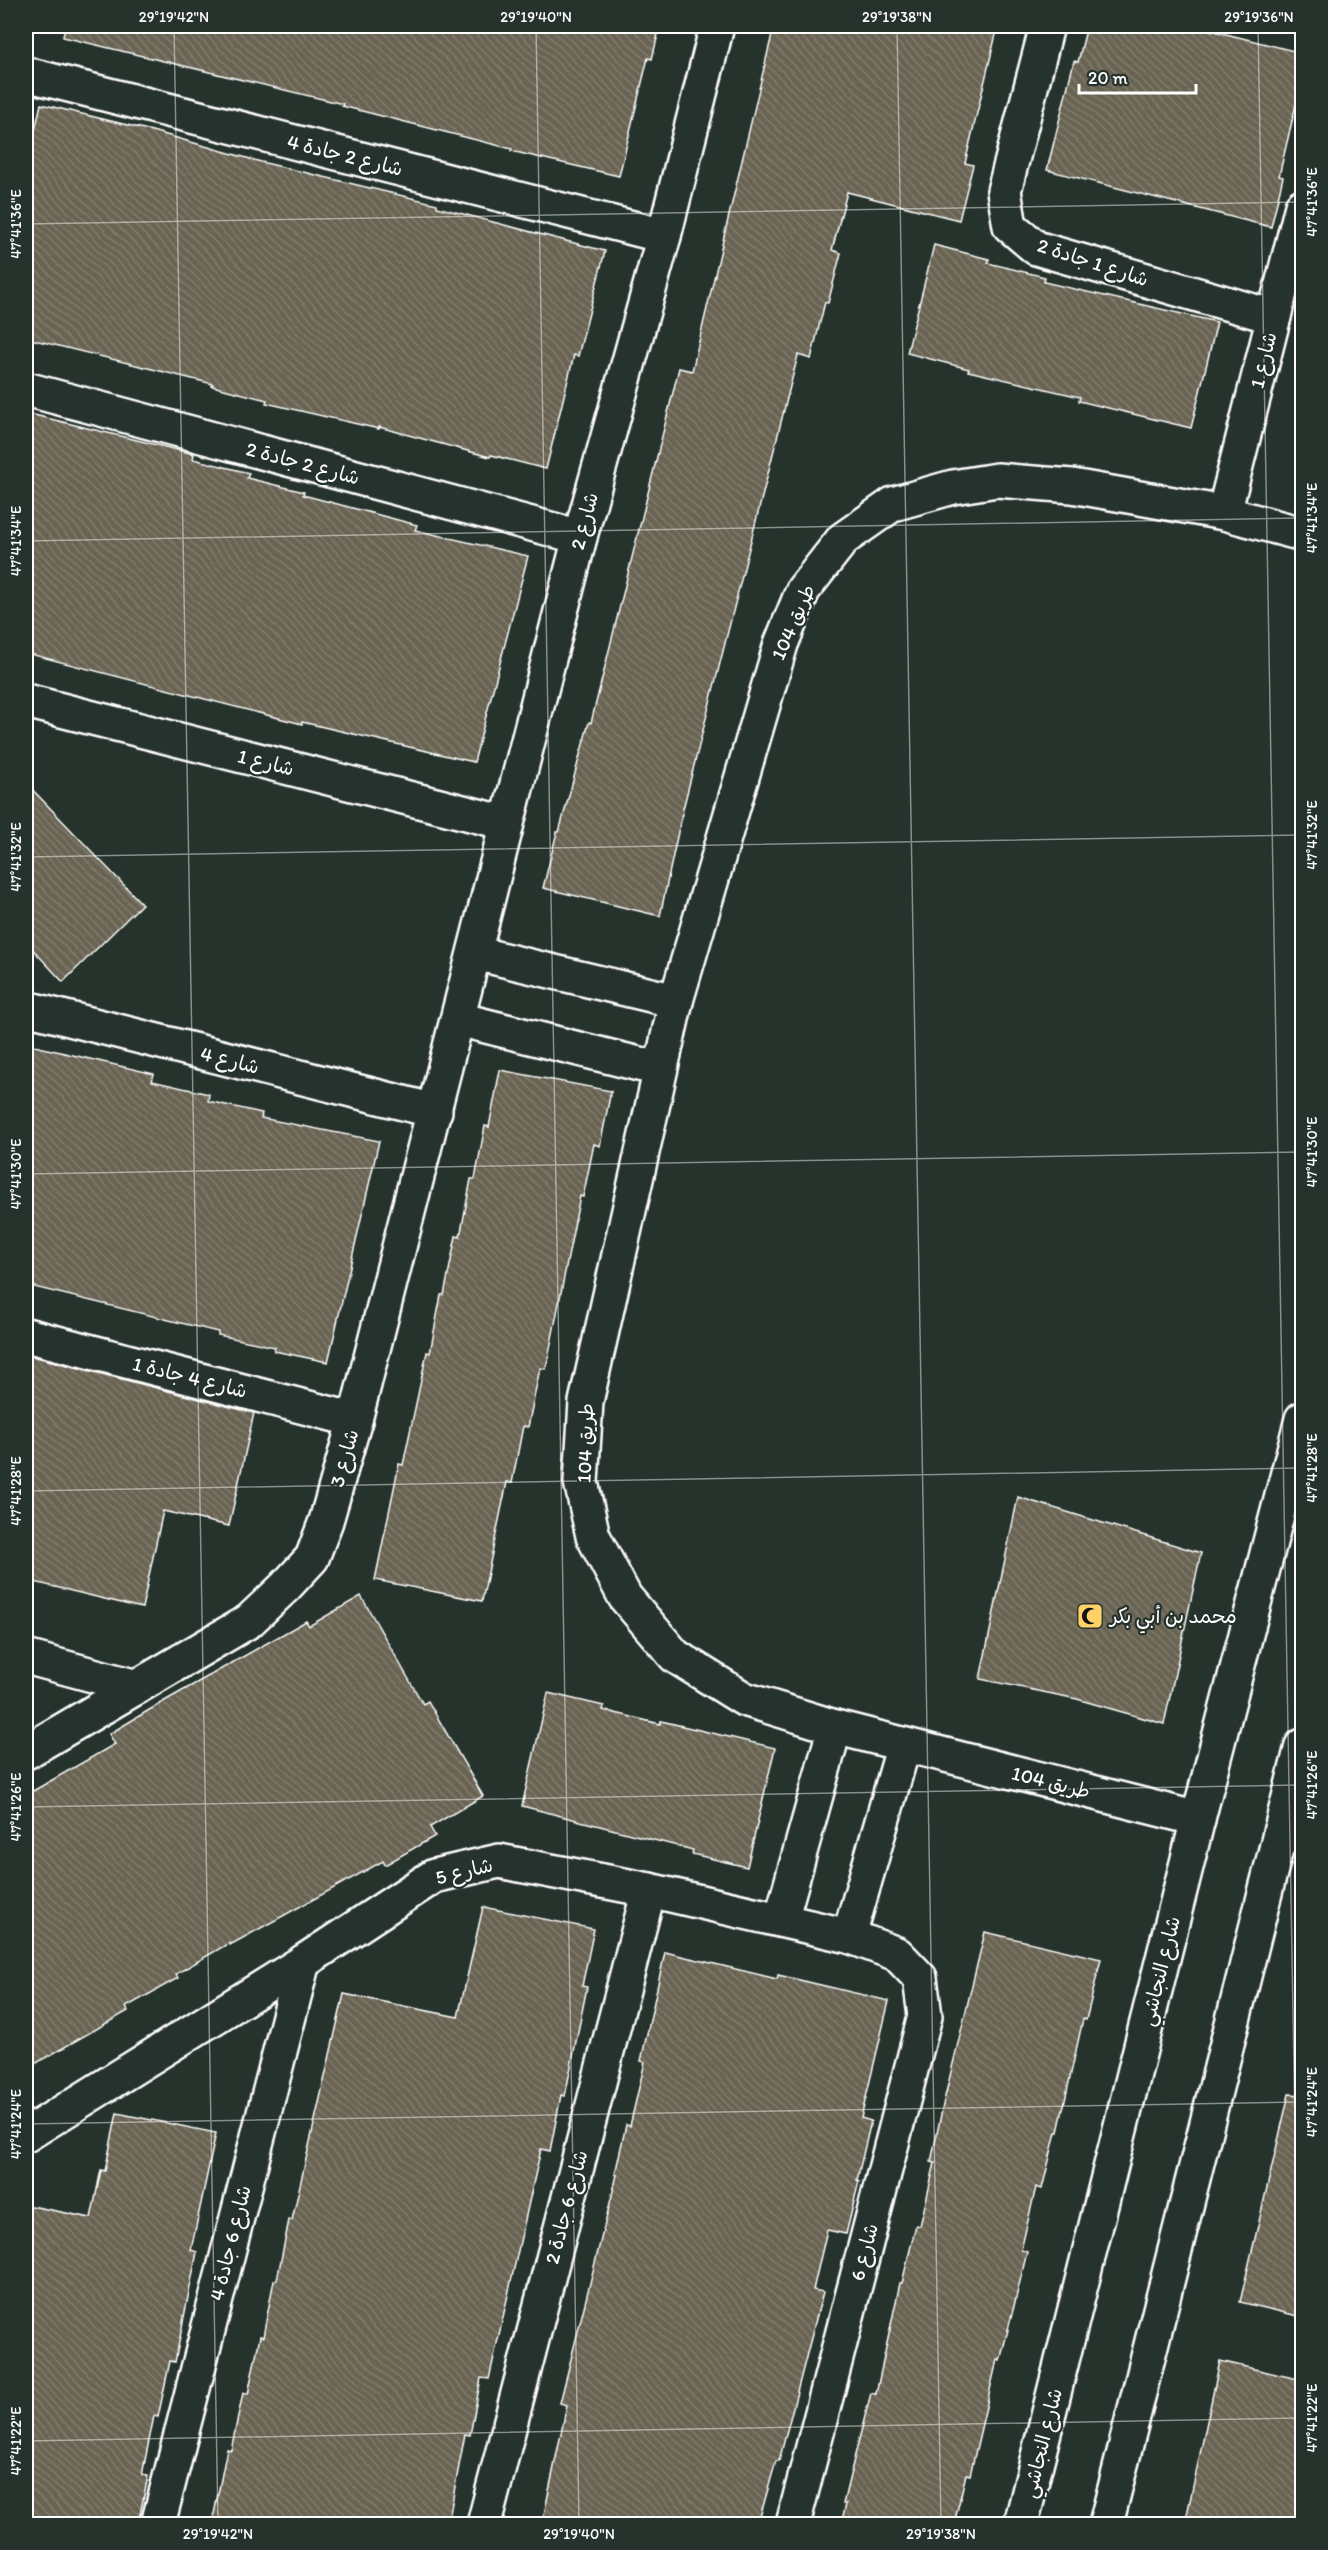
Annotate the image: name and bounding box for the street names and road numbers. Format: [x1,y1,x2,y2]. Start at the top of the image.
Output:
street label: شارع 2 جادة 4 [284,129,405,183]
street label: شارع 1 جادة 2 [1034,233,1152,293]
street label: شارع 1 [1244,329,1283,391]
street label: شارع 2 جادة 2 [243,436,362,492]
street label: شارع 2 [565,490,605,553]
street label: طريق 104 [766,581,820,663]
street label: شارع 1 [235,743,297,782]
street label: شارع 4 [198,1041,262,1081]
street label: شارع 4 جادة 1 [130,1351,250,1405]
street label: طريق 104 [572,1403,598,1483]
street label: شارع 3 [324,1426,366,1490]
street label: طريق 104 [1009,1761,1093,1803]
street label: شارع 5 [433,1852,496,1892]
street label: شارع النجاشي [1135,1914,1191,2030]
street label: شارع 6 جادة 2 [539,2147,595,2267]
street label: شارع 6 جادة 4 [204,2183,258,2304]
street label: شارع 6 [845,2221,885,2284]
street label: شارع النجاشي [1017,2386,1073,2502]

